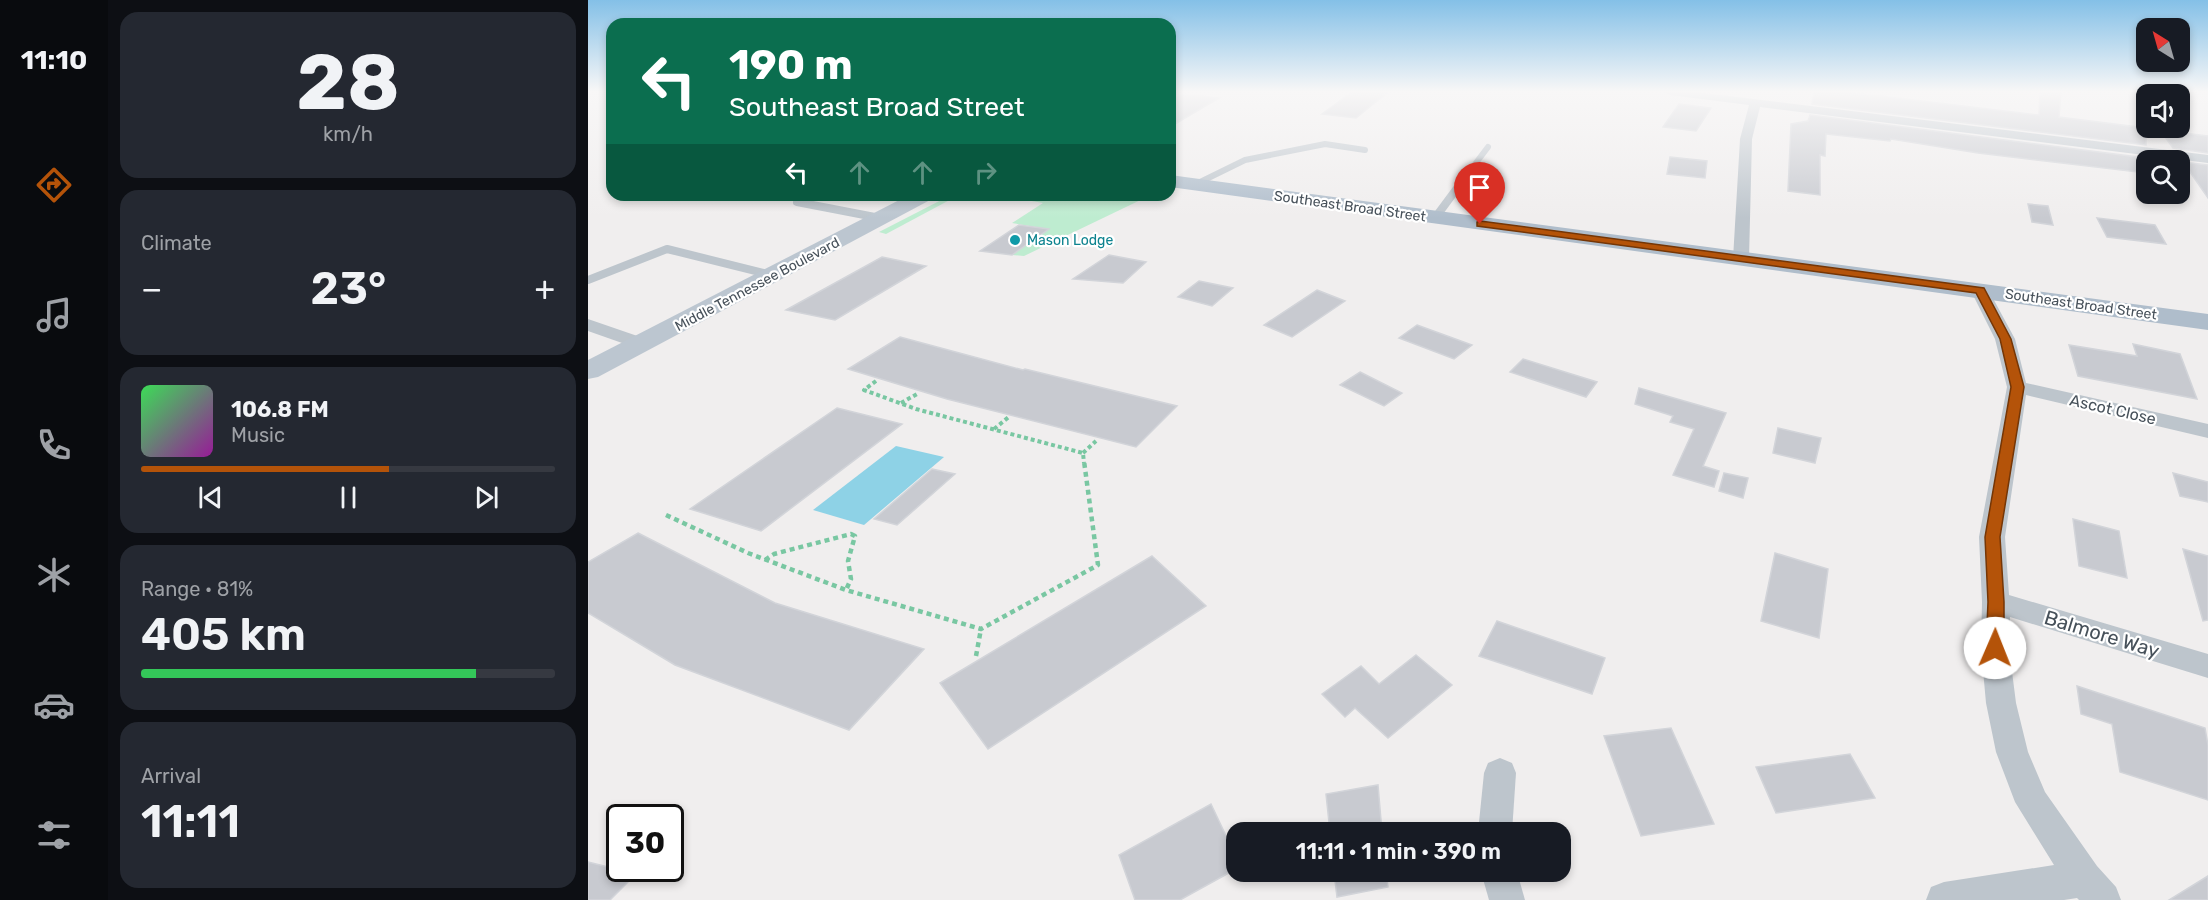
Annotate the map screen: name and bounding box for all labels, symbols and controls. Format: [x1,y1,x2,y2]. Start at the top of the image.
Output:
north arrow [2136,18,2190,72]
map controls [2136,18,2190,204]
text: 28 [296,36,400,129]
text: 190 m [729,40,853,90]
icon: left [630,42,708,120]
text: 11:10 [21,44,87,76]
button: sound [2136,84,2190,138]
text: Southeast Broad Street [729,91,1025,123]
text: km/h [323,122,373,146]
button: search [2136,150,2190,204]
icon: left [780,156,813,189]
icon: ahead [843,156,876,189]
icon: ahead [906,156,939,189]
icon: right [969,156,1002,189]
pin [1454,162,1505,224]
icon: directions [33,164,75,206]
icon: arrive [1463,171,1496,204]
street label: Southeast Broad Street [1273,187,1428,226]
text: Climate [141,231,212,255]
place label: Mason Lodge [1027,232,1113,249]
marker: Mason Lodge [1008,233,1022,247]
street label: Middle Tennessee Boulevard [672,234,842,335]
text: 23° [311,262,386,315]
text: − [141,269,162,308]
text: + [534,269,555,308]
street label: Southeast Broad Street [2004,285,2159,324]
icon: music [33,294,75,336]
street label: Ascot Close [2068,390,2158,429]
text: 106.8 FM [231,396,329,423]
text: Music [231,423,285,447]
icon: phone [33,424,75,466]
icon: previous [194,481,227,514]
icon: pause [332,481,365,514]
icon: next [470,481,503,514]
icon: climate [33,554,75,596]
text: Range · 81% [141,577,253,601]
street label: Balmore Way [2042,605,2162,663]
text: 405 km [141,608,306,661]
position arrow [1963,616,2027,680]
icon: car [33,684,75,726]
text: Arrival [141,764,201,788]
text: 11:11 [141,795,240,848]
speed limit sign: 30 [606,804,684,882]
icon: filters [33,814,75,856]
text: 11:11 · 1 min · 390 m [1296,838,1501,865]

